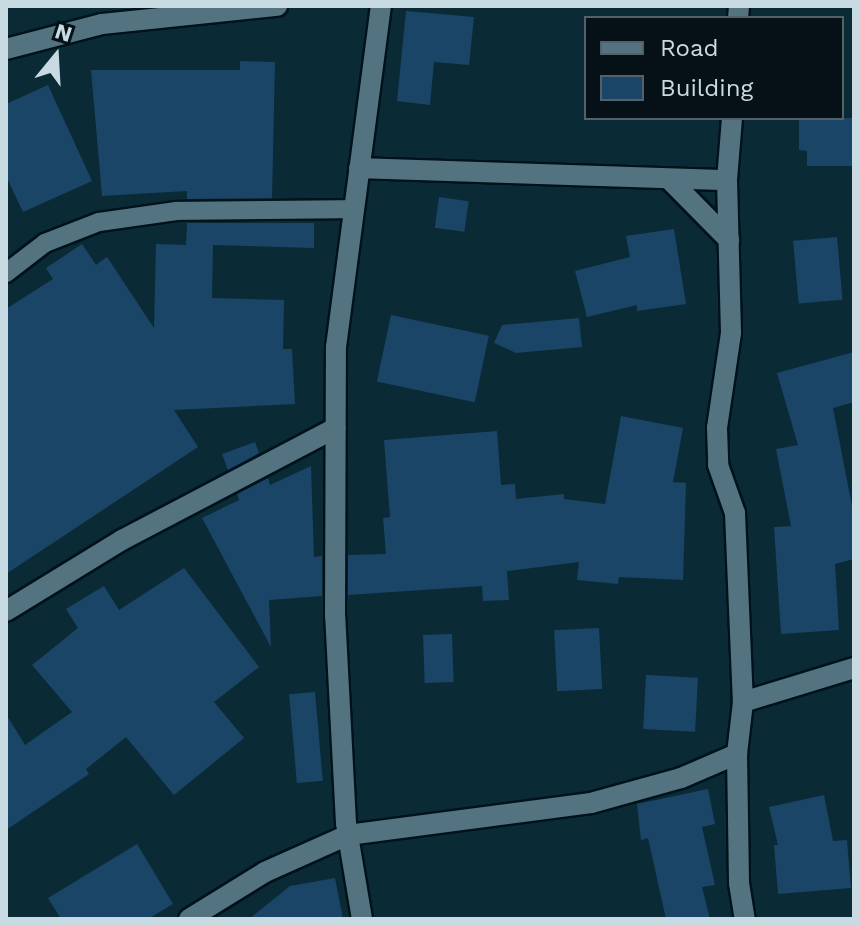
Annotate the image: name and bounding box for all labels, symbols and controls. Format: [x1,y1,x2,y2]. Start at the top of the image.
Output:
north arrow [16,16,96,96]
legend [584,16,844,120]
text: N [52,18,75,47]
text: Road [660,34,719,62]
text: Building [660,74,753,102]

